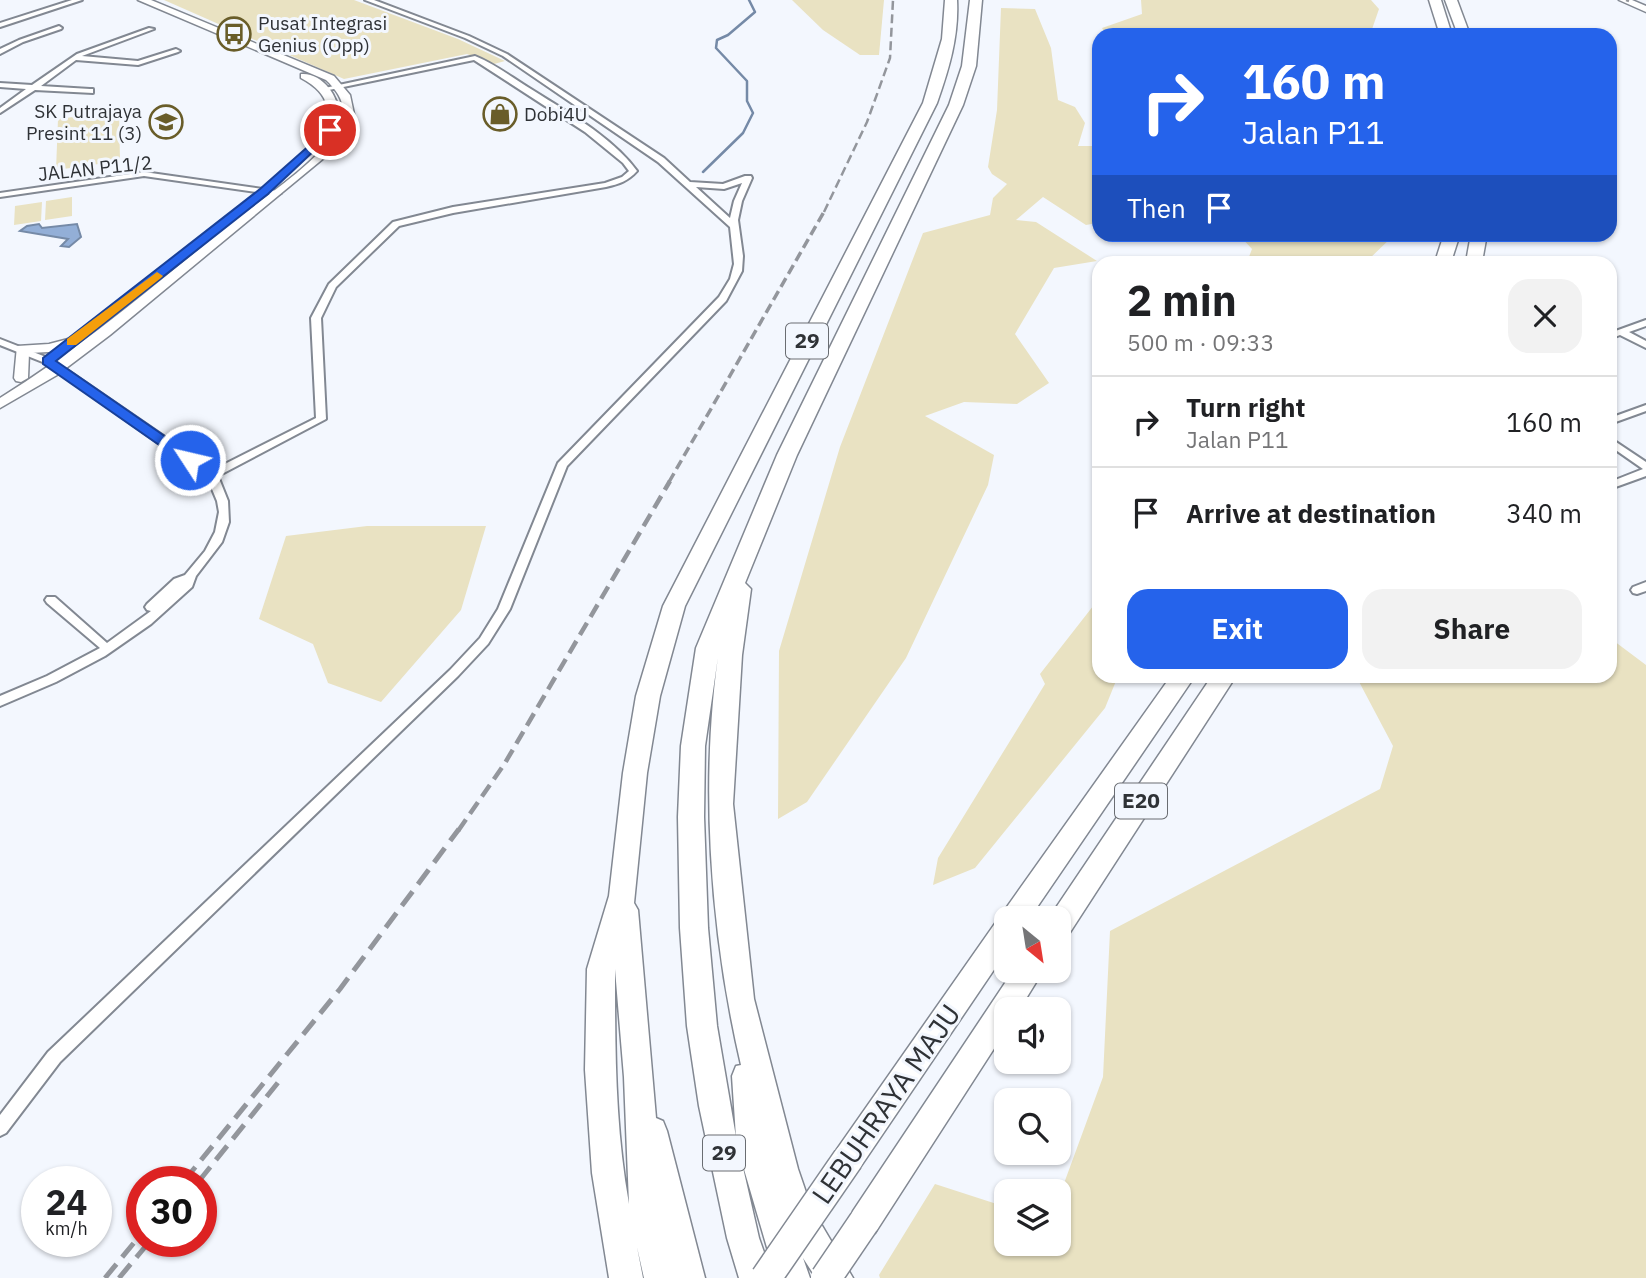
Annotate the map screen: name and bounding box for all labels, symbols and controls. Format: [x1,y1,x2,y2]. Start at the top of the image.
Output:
place label: Pusat Integrasi Genius (Opp) [258,11,387,57]
bus stop icon: Pusat Integrasi Genius (Opp) [215,15,253,53]
text: 160 m [1242,49,1386,112]
icon: right [1127,56,1218,147]
shop icon: Dobi4U [481,95,519,133]
place label: SK Putrajaya Presint 11 (3) [26,99,142,145]
pin [300,100,360,160]
place label: Dobi4U [524,102,587,126]
school or university icon: SK Putrajaya Presint 11 (3) [147,103,185,141]
icon: arrive [311,111,349,149]
text: Jalan P11 [1242,111,1385,153]
street label: JALAN P11/2 [37,150,153,186]
icon: arrive [1200,189,1238,227]
text: Then [1127,191,1186,225]
text: 2 min [1127,273,1237,328]
button: close [1508,279,1582,353]
road number: 29 [786,324,828,358]
text: 500 m · 09:33 [1127,327,1274,357]
text: Turn right [1186,390,1305,424]
icon: right [1127,403,1165,441]
text: 160 m [1506,405,1582,439]
position arrow [153,423,227,497]
text: Jalan P11 [1186,424,1289,454]
icon: arrive [1127,494,1165,532]
text: Arrive at destination [1186,496,1436,530]
text: 340 m [1506,496,1582,530]
button: Exit [1127,589,1348,669]
button: Share [1362,589,1582,669]
road number: E20 [1115,784,1167,818]
north arrow [994,906,1071,984]
map controls [994,906,1071,1256]
street label: LEBUHRAYA MAJU [803,997,968,1211]
button: sound [994,997,1071,1074]
button: search [994,1088,1071,1165]
road number: 29 [703,1136,745,1170]
speed limit sign: 30 [126,1166,217,1257]
text: 24 [45,1179,88,1225]
button: layers [994,1179,1071,1256]
text: km/h [45,1217,88,1240]

